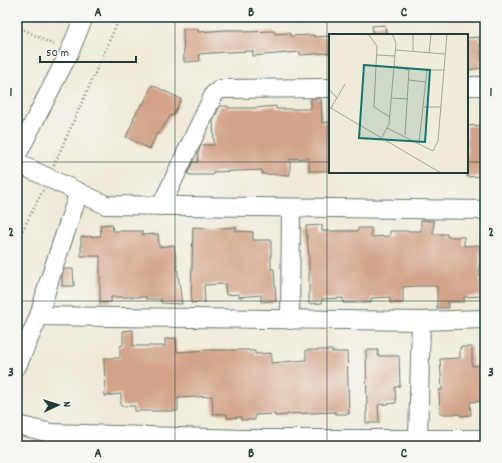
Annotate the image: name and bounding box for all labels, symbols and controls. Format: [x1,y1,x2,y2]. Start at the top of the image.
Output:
text: A [94,4,102,23]
text: B [248,4,254,23]
text: C [401,4,408,23]
inset map [329,34,468,173]
scale bar [40,38,136,64]
text: 50 m [46,45,69,62]
text: 1 [10,84,13,103]
text: 1 [490,84,493,103]
text: 2 [8,224,14,243]
text: 2 [488,224,494,243]
text: 3 [8,364,14,383]
text: 3 [488,364,494,383]
north arrow [38,385,78,425]
text: N [58,401,74,408]
text: A [94,445,102,463]
text: B [248,445,254,463]
text: C [401,445,408,463]

